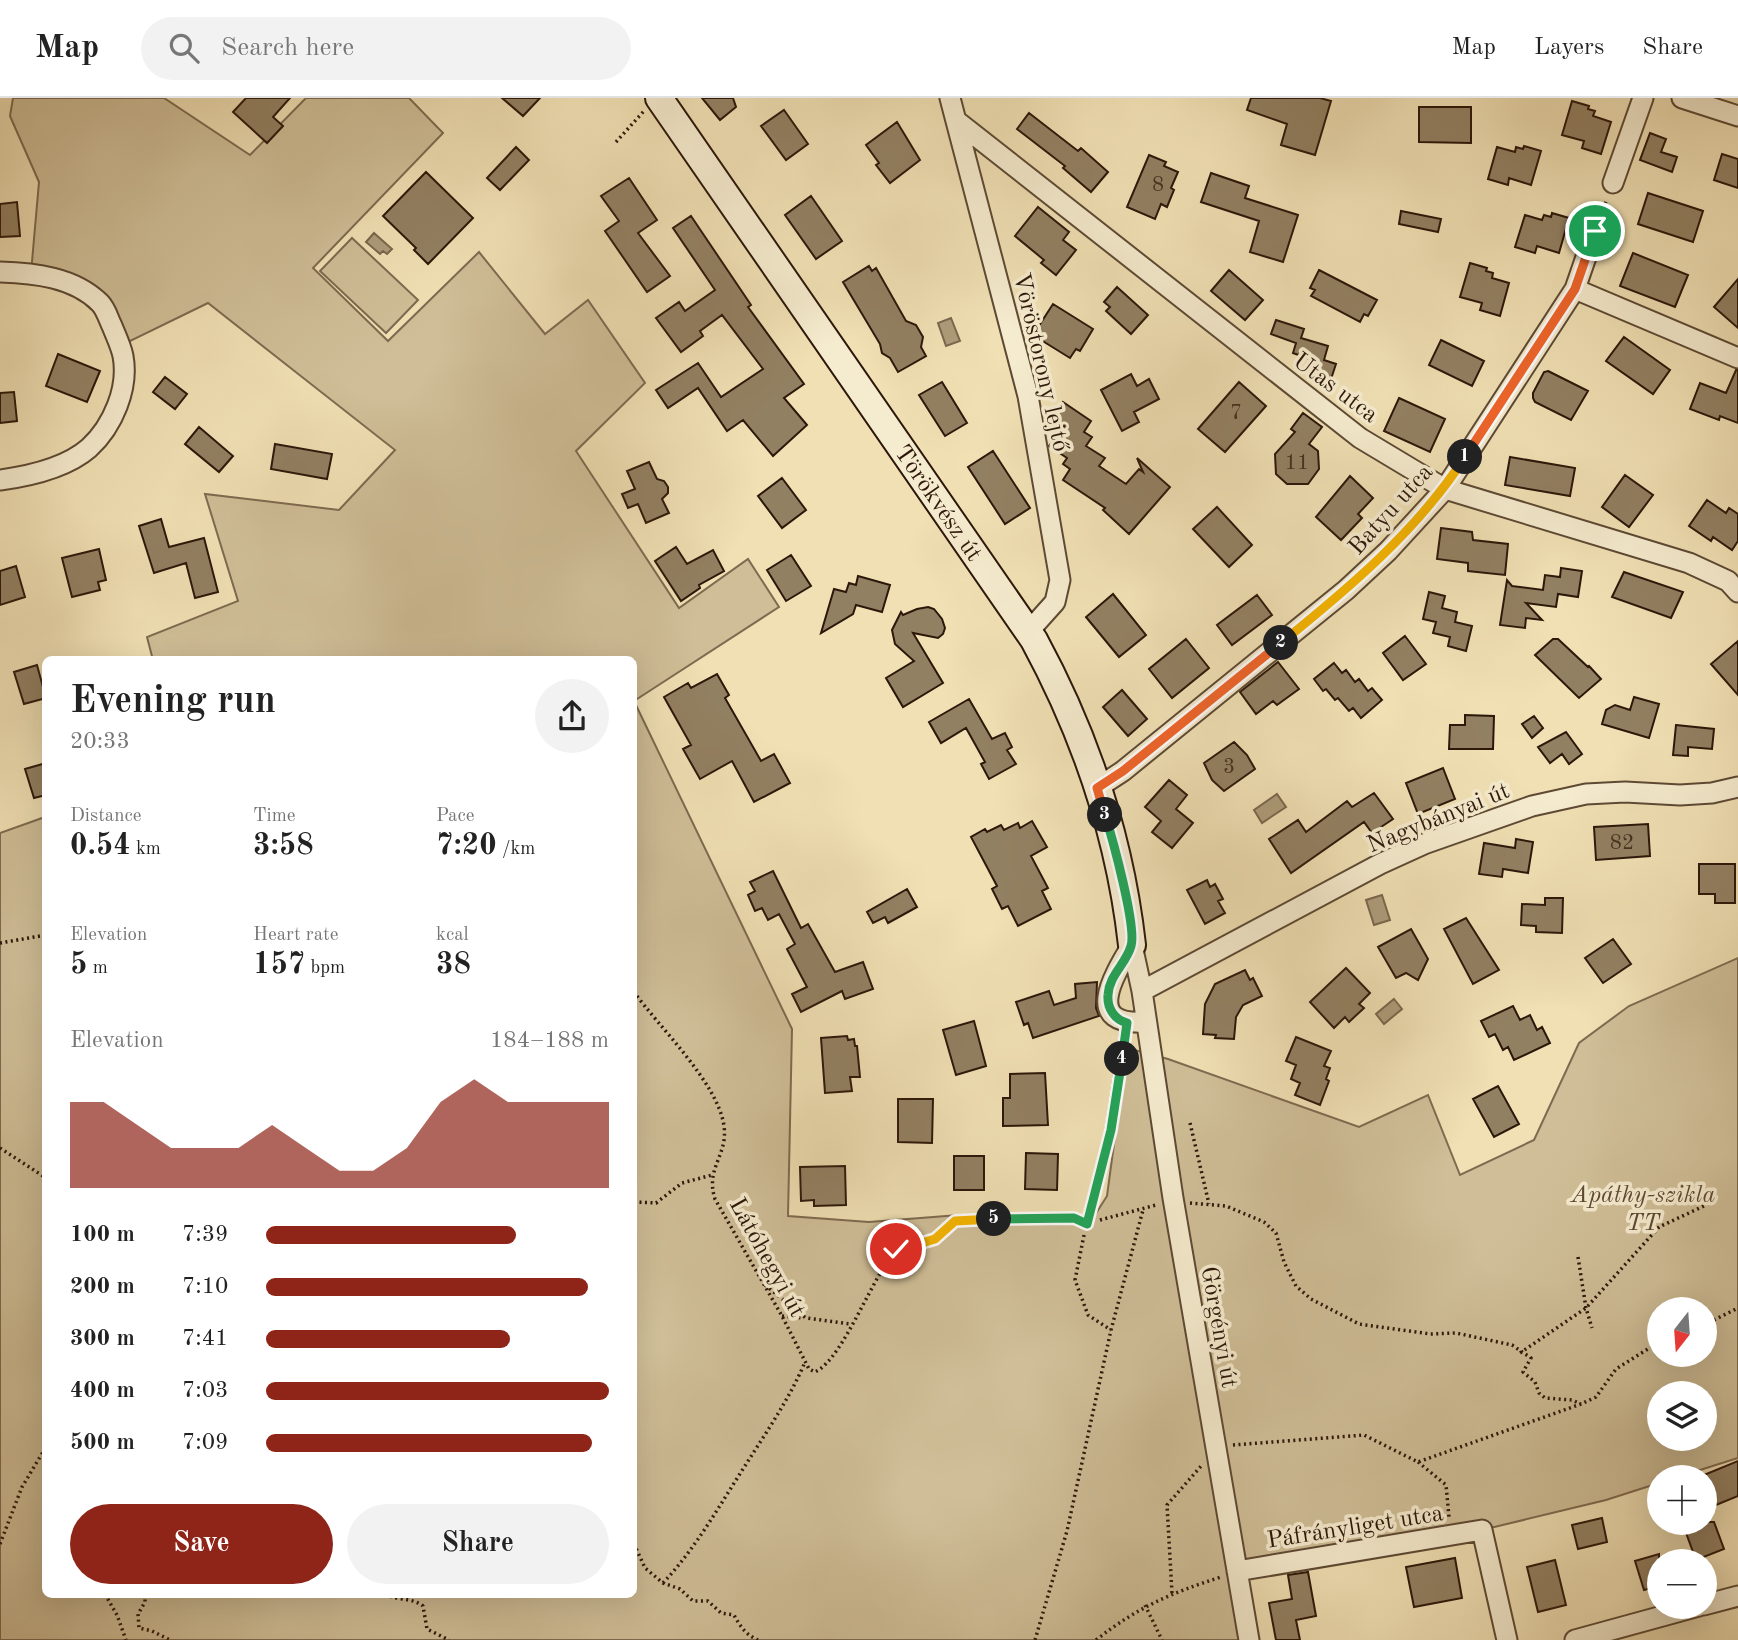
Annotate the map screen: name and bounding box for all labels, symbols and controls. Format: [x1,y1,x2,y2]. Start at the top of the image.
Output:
search box [141,17,631,80]
icon: search [165,29,203,67]
text: Map [35,32,99,65]
text: Search here [221,35,354,61]
text: Map [1452,36,1496,60]
text: Layers [1534,36,1604,60]
text: Share [1642,36,1703,60]
house number: 8 [1152,175,1164,196]
pin [1565,201,1625,261]
icon: arrive [1576,212,1614,250]
street label: Vöröstorony lejtő [1008,271,1072,454]
street label: Utas utca [1288,349,1382,428]
house number: 7 [1230,403,1242,424]
pin: 1 [1448,440,1482,474]
street label: Törökvész út [889,441,986,566]
text: 1 [1459,447,1470,466]
house number: 11 [1285,453,1309,474]
street label: Batyu utca [1345,460,1438,560]
pin: 2 [1264,626,1298,660]
text: 2 [1275,633,1286,652]
button: share [535,679,609,753]
text: Evening run [70,683,276,721]
text: 20:33 [70,730,130,753]
house number: 3 [1223,757,1235,778]
street label: Nagybányai út [1364,779,1513,858]
pin: 3 [1088,798,1122,832]
text: 3 [1099,805,1110,824]
text: Distance [70,807,142,826]
text: Time [253,807,296,826]
text: Pace [436,807,475,826]
text: 0.54 [70,831,131,861]
text: 3:58 [253,831,314,861]
text: 7:20 [436,831,497,861]
house number: 82 [1610,833,1634,854]
text: km [131,840,161,859]
text: /km [497,840,535,859]
text: Elevation [70,926,147,945]
text: Heart rate [253,926,338,945]
text: kcal [436,926,469,945]
text: 5 [70,950,87,980]
text: 157 [253,950,305,980]
text: 38 [436,950,471,980]
text: m [87,959,108,978]
text: bpm [305,959,345,978]
text: Elevation [70,1029,164,1052]
text: 184–188 m [490,1029,609,1052]
pin: 4 [1104,1042,1140,1076]
text: 4 [1116,1049,1127,1068]
park label: Apáthy-szikla TT [1569,1184,1715,1236]
street label: Látóhegyi út [724,1194,809,1322]
pin: 5 [976,1202,1012,1236]
text: 5 [988,1209,999,1228]
pin [866,1219,926,1279]
text: 100 m [70,1223,135,1246]
text: 7:39 [182,1223,228,1246]
icon: check [877,1230,915,1268]
street label: Görgényi út [1196,1265,1241,1390]
text: 200 m [70,1275,135,1298]
text: 7:10 [182,1275,228,1298]
north arrow [1647,1297,1717,1367]
map controls [1647,1297,1717,1619]
text: 300 m [70,1327,135,1350]
text: 7:41 [182,1327,228,1350]
text: 400 m [70,1379,135,1402]
text: 7:03 [182,1379,228,1402]
button: layers [1647,1381,1717,1451]
text: 500 m [70,1431,135,1454]
text: 7:09 [182,1431,228,1454]
button: + [1647,1465,1717,1535]
street label: Páfrányliget utca [1266,1502,1445,1554]
button: Save [70,1504,333,1584]
button: Share [347,1504,609,1584]
button: − [1647,1549,1717,1619]

